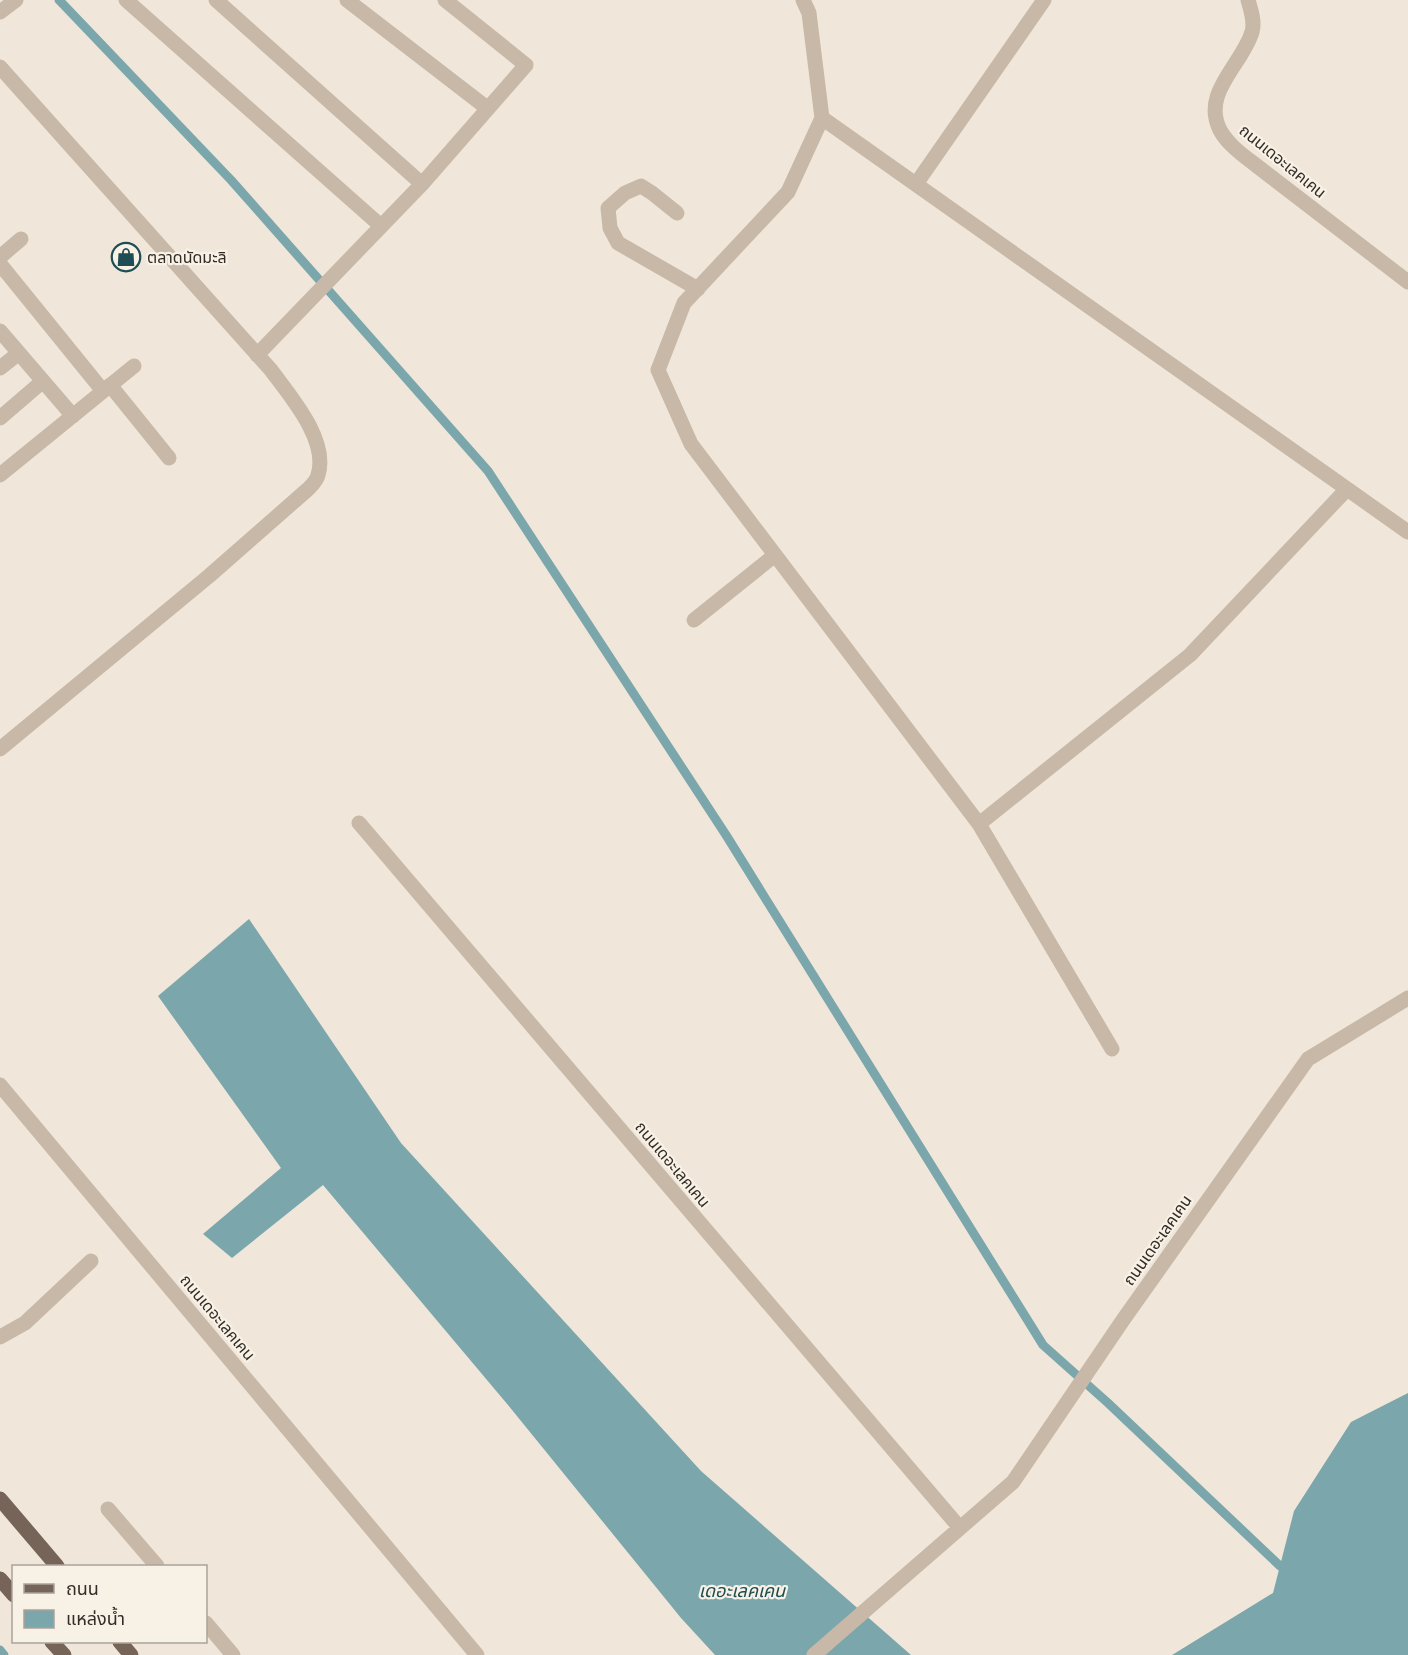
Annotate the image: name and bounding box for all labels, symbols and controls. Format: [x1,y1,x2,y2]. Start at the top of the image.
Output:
street label: ถนนเดอะเลคเคน [1236,121,1330,202]
shop icon: ตลาดนัดมะลิ [110,241,142,273]
place label: ตลาดนัดมะลิ [147,248,227,267]
street label: ถนนเดอะเลคเคน [631,1118,714,1211]
street label: ถนนเดอะเลคเคน [1119,1191,1196,1289]
street label: ถนนเดอะเลคเคน [176,1271,259,1364]
legend [12,1565,207,1643]
text: ถนน [66,1578,99,1599]
water label: เดอะเลคเคน [699,1580,786,1601]
text: แหล่งน้ำ [66,1606,125,1629]

